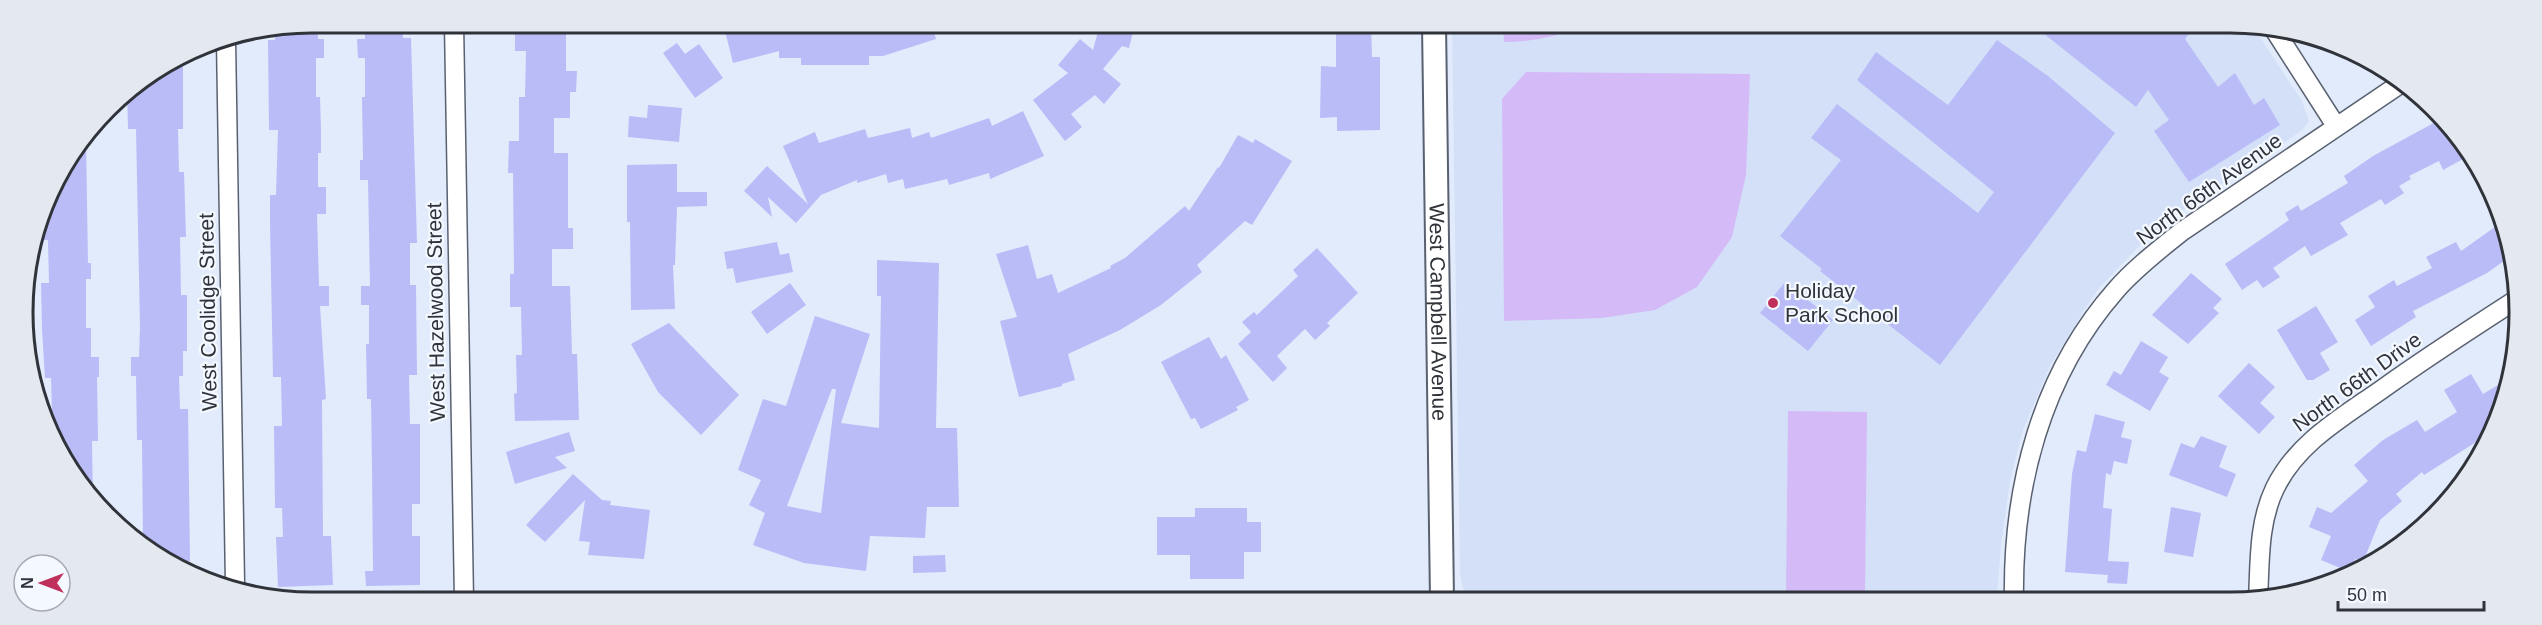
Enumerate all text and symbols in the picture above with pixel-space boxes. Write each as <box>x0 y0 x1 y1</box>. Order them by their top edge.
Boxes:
street label: North 66th Avenue <box>2132 128 2286 249</box>
street label: West Hazelwood Street <box>422 202 449 422</box>
street label: West Campbell Avenue <box>1425 203 1452 421</box>
street label: West Coolidge Street <box>194 213 221 411</box>
place label: Holiday Park School <box>1785 279 1898 326</box>
marker: Holiday Park School <box>1766 296 1780 310</box>
street label: North 66th Drive <box>2288 327 2425 436</box>
north arrow <box>12 553 72 613</box>
scale bar <box>2338 574 2484 612</box>
text: N <box>19 577 36 589</box>
text: 50 m <box>2347 585 2387 605</box>

